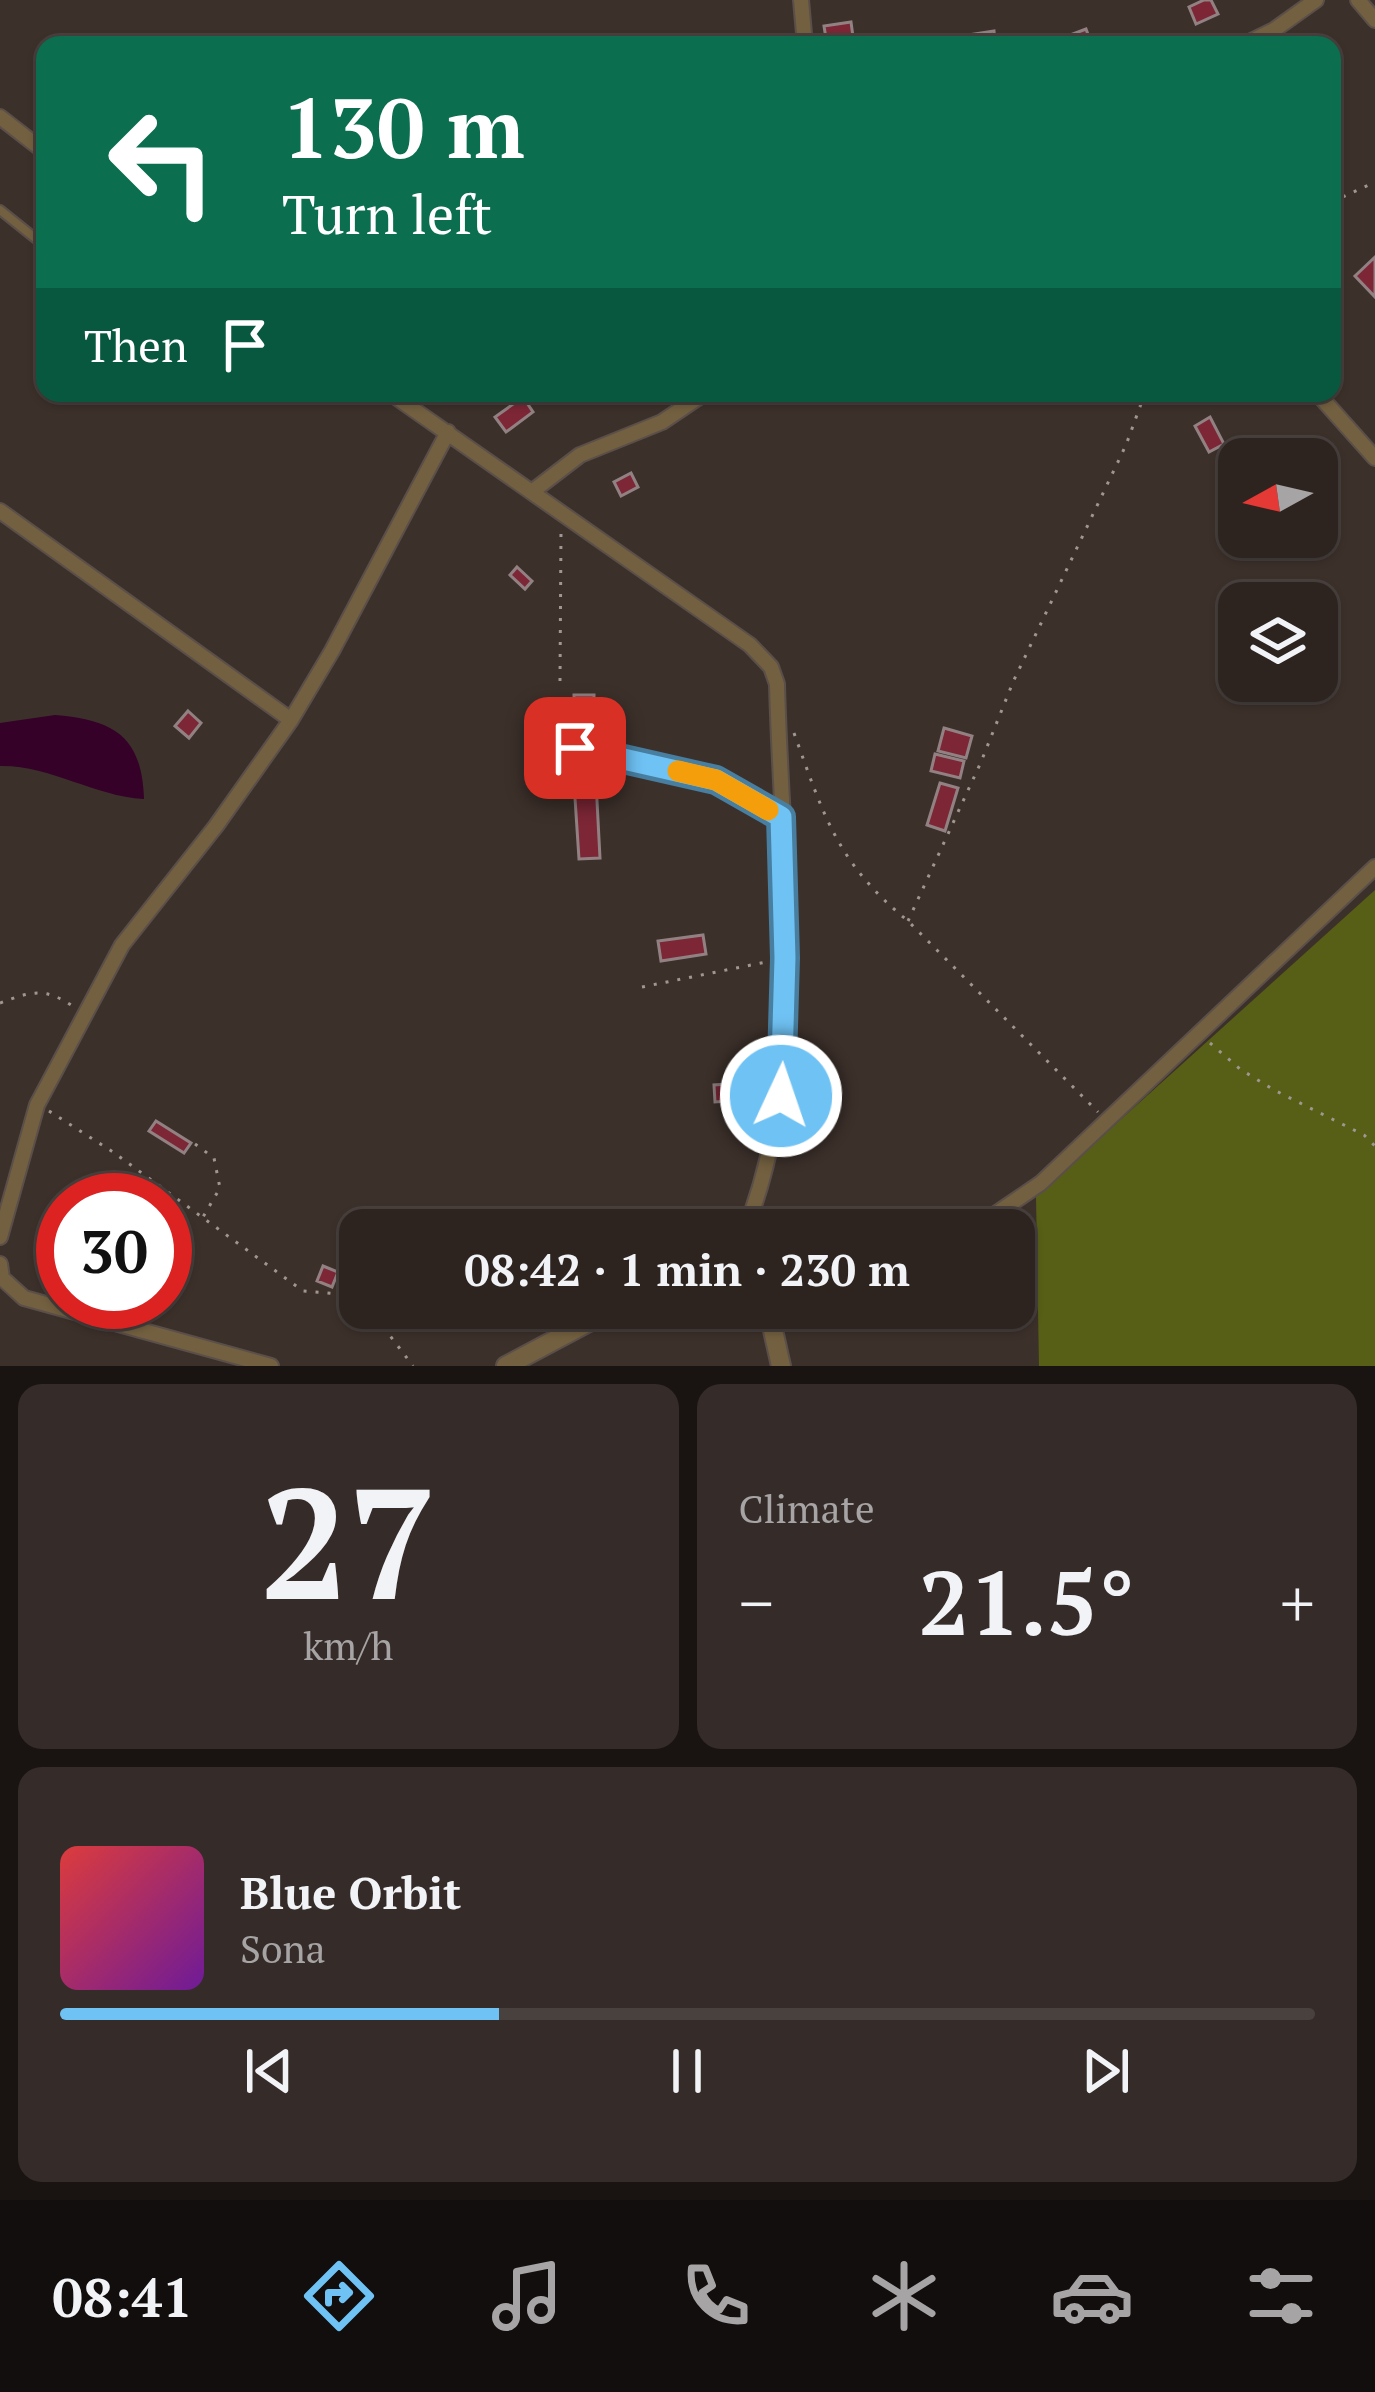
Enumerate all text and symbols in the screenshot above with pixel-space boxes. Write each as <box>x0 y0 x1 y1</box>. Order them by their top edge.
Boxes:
text: 130 m <box>282 71 525 182</box>
icon: left <box>84 84 240 240</box>
text: Turn left <box>282 178 492 249</box>
icon: arrive <box>212 312 278 378</box>
text: Then <box>84 315 188 375</box>
north arrow <box>1218 438 1338 558</box>
map controls <box>1218 438 1338 702</box>
button: layers <box>1218 582 1338 702</box>
pin <box>524 697 626 799</box>
icon: arrive <box>542 715 608 781</box>
position arrow <box>718 1033 844 1159</box>
speed limit sign: 30 <box>36 1173 192 1329</box>
text: 08:42 · 1 min · 230 m <box>464 1239 910 1299</box>
text: 27 <box>260 1437 436 1644</box>
text: Climate <box>739 1482 875 1534</box>
text: 21.5° <box>919 1541 1135 1661</box>
text: − <box>739 1558 774 1646</box>
text: + <box>1280 1558 1315 1646</box>
text: km/h <box>303 1619 393 1671</box>
text: Blue Orbit <box>240 1862 461 1922</box>
text: Sona <box>240 1922 325 1974</box>
icon: previous <box>236 2038 302 2104</box>
icon: pause <box>654 2038 720 2104</box>
icon: next <box>1073 2038 1139 2104</box>
icon: directions <box>297 2254 381 2338</box>
icon: music <box>485 2254 569 2338</box>
icon: phone <box>674 2254 758 2338</box>
icon: climate <box>862 2254 946 2338</box>
icon: car <box>1050 2254 1134 2338</box>
icon: filters <box>1239 2254 1323 2338</box>
text: 08:41 <box>52 2261 193 2332</box>

